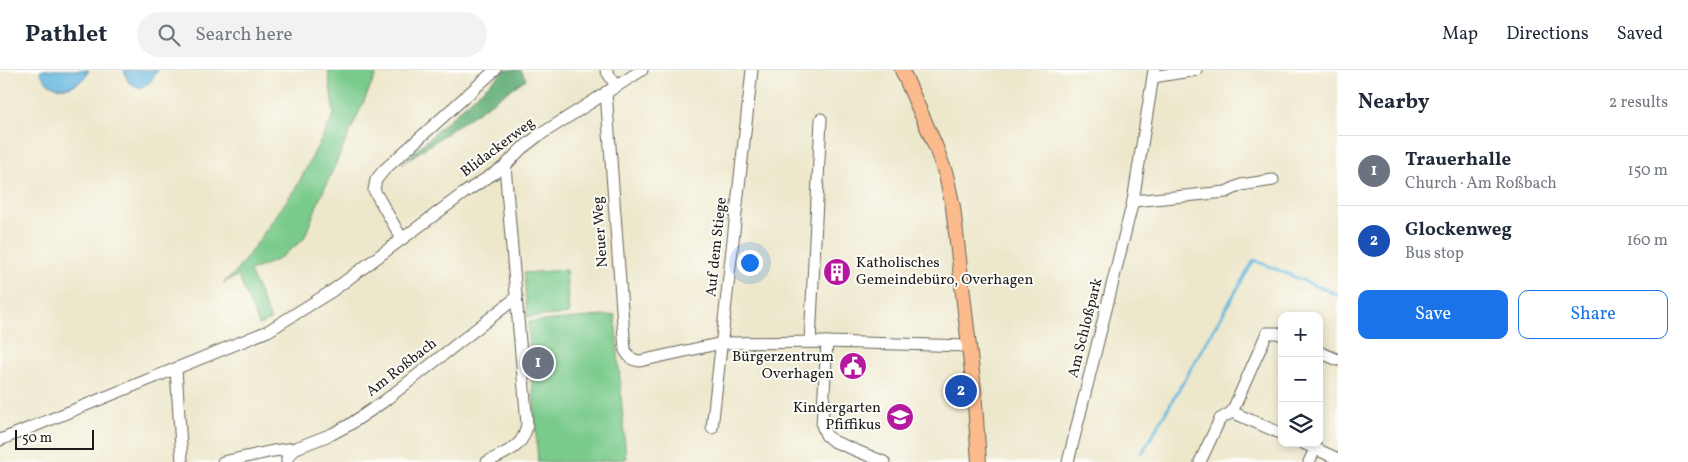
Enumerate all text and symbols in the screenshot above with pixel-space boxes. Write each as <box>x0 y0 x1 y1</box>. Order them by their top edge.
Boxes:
search box <box>137 12 487 57</box>
text: Pathlet <box>25 18 107 52</box>
icon: search <box>155 21 183 49</box>
text: Search here <box>195 22 293 48</box>
text: Map <box>1442 22 1478 47</box>
text: Directions <box>1506 22 1589 47</box>
text: Saved <box>1617 22 1663 47</box>
text: Nearby <box>1358 88 1429 117</box>
text: 2 results <box>1609 92 1668 114</box>
street label: Blidackerweg <box>456 113 540 183</box>
text: Trauerhalle <box>1405 147 1511 173</box>
text: 1 <box>1371 160 1377 182</box>
text: 150 m <box>1627 160 1668 182</box>
text: Church · Am Roßbach <box>1405 173 1557 195</box>
street label: Neuer Weg <box>588 195 614 268</box>
street label: Auf dem Stiege <box>701 196 733 298</box>
text: Glockenweg <box>1405 217 1512 243</box>
text: 2 <box>1370 230 1378 252</box>
text: 160 m <box>1627 230 1668 252</box>
text: Bus stop <box>1405 243 1464 265</box>
your location <box>737 250 763 276</box>
place label: Katholisches Gemeindebüro, Overhagen <box>856 253 1033 291</box>
building icon: Katholisches Gemeindebüro, Overhagen <box>822 257 852 287</box>
street label: Am Schloßpark <box>1063 276 1109 380</box>
button: Save <box>1358 290 1508 339</box>
button: Share <box>1518 290 1668 339</box>
map controls <box>1278 312 1323 447</box>
button: + <box>1278 312 1323 357</box>
street label: Am Roßbach <box>362 334 442 402</box>
pin: 1 <box>522 344 554 382</box>
place label: Bürgerzentrum Overhagen <box>732 347 834 385</box>
public building icon: Bürgerzentrum Overhagen <box>838 351 868 381</box>
button: − <box>1278 357 1323 402</box>
pin: 2 <box>945 372 977 410</box>
place label: Kindergarten Pfiffikus <box>793 398 881 436</box>
school or university icon: Kindergarten Pfiffikus <box>885 402 915 432</box>
button: layers <box>1278 402 1323 447</box>
scale bar <box>15 427 94 450</box>
text: 50 m <box>22 429 52 448</box>

